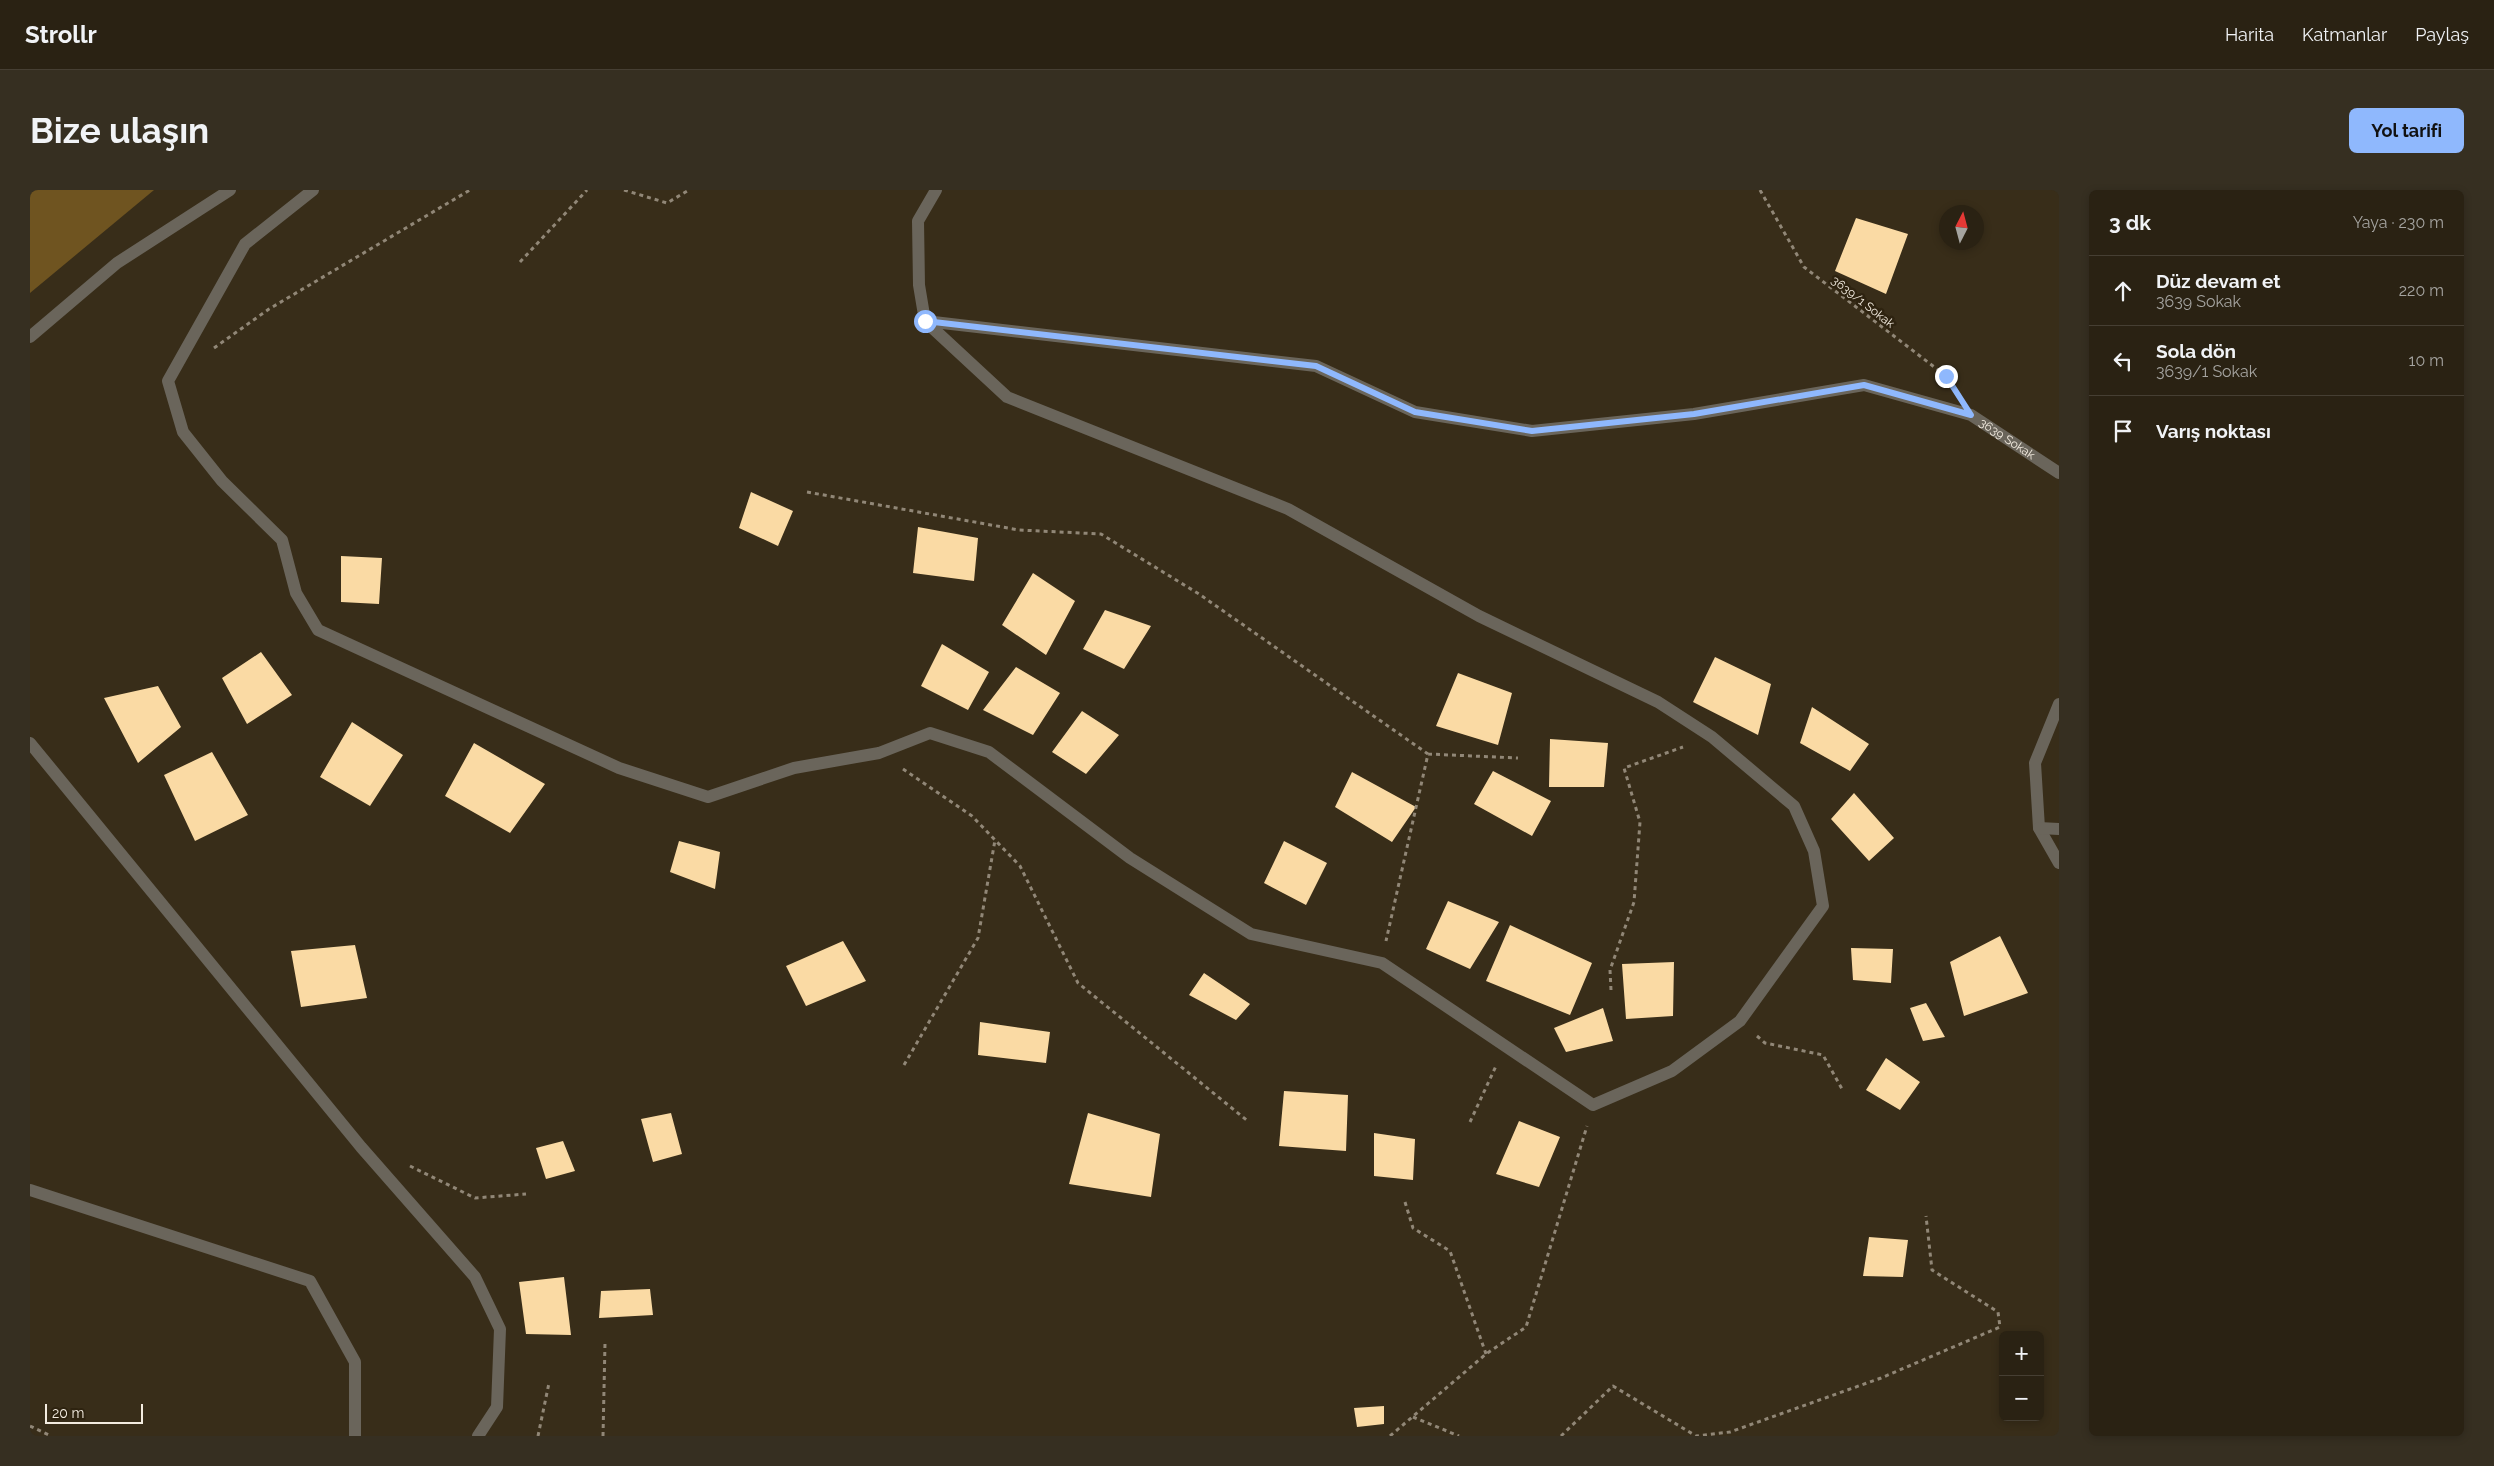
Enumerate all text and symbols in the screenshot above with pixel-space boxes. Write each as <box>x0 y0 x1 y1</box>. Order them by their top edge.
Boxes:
text: Strollr <box>25 20 97 49</box>
text: Harita <box>2225 24 2274 45</box>
text: Katmanlar <box>2302 24 2387 45</box>
text: Paylaş <box>2415 24 2469 45</box>
button: Yol tarifi <box>2349 108 2464 153</box>
text: Bize ulaşın <box>30 110 209 151</box>
north arrow <box>1939 205 1984 250</box>
text: 3 dk <box>2109 210 2151 235</box>
text: Yaya · 230 m <box>2353 213 2444 232</box>
text: Düz devam et <box>2156 270 2281 292</box>
street label: 3639/1 Sokak <box>1829 273 1898 331</box>
icon: ahead <box>2109 277 2137 305</box>
text: 220 m <box>2399 281 2444 300</box>
text: 3639 Sokak <box>2156 292 2241 311</box>
route start <box>914 310 937 333</box>
text: Sola dön <box>2156 340 2236 362</box>
icon: left <box>2109 347 2137 375</box>
text: 10 m <box>2409 351 2444 370</box>
text: 3639/1 Sokak <box>2156 362 2257 381</box>
route end <box>1935 365 1958 388</box>
street label: 3639 Sokak <box>1977 415 2038 463</box>
icon: arrive <box>2109 417 2137 445</box>
text: Varış noktası <box>2156 420 2271 442</box>
map controls <box>1999 1331 2044 1421</box>
button: + <box>1999 1331 2044 1376</box>
button: − <box>1999 1376 2044 1421</box>
scale bar <box>45 1401 142 1424</box>
text: 20 m <box>52 1405 84 1421</box>

